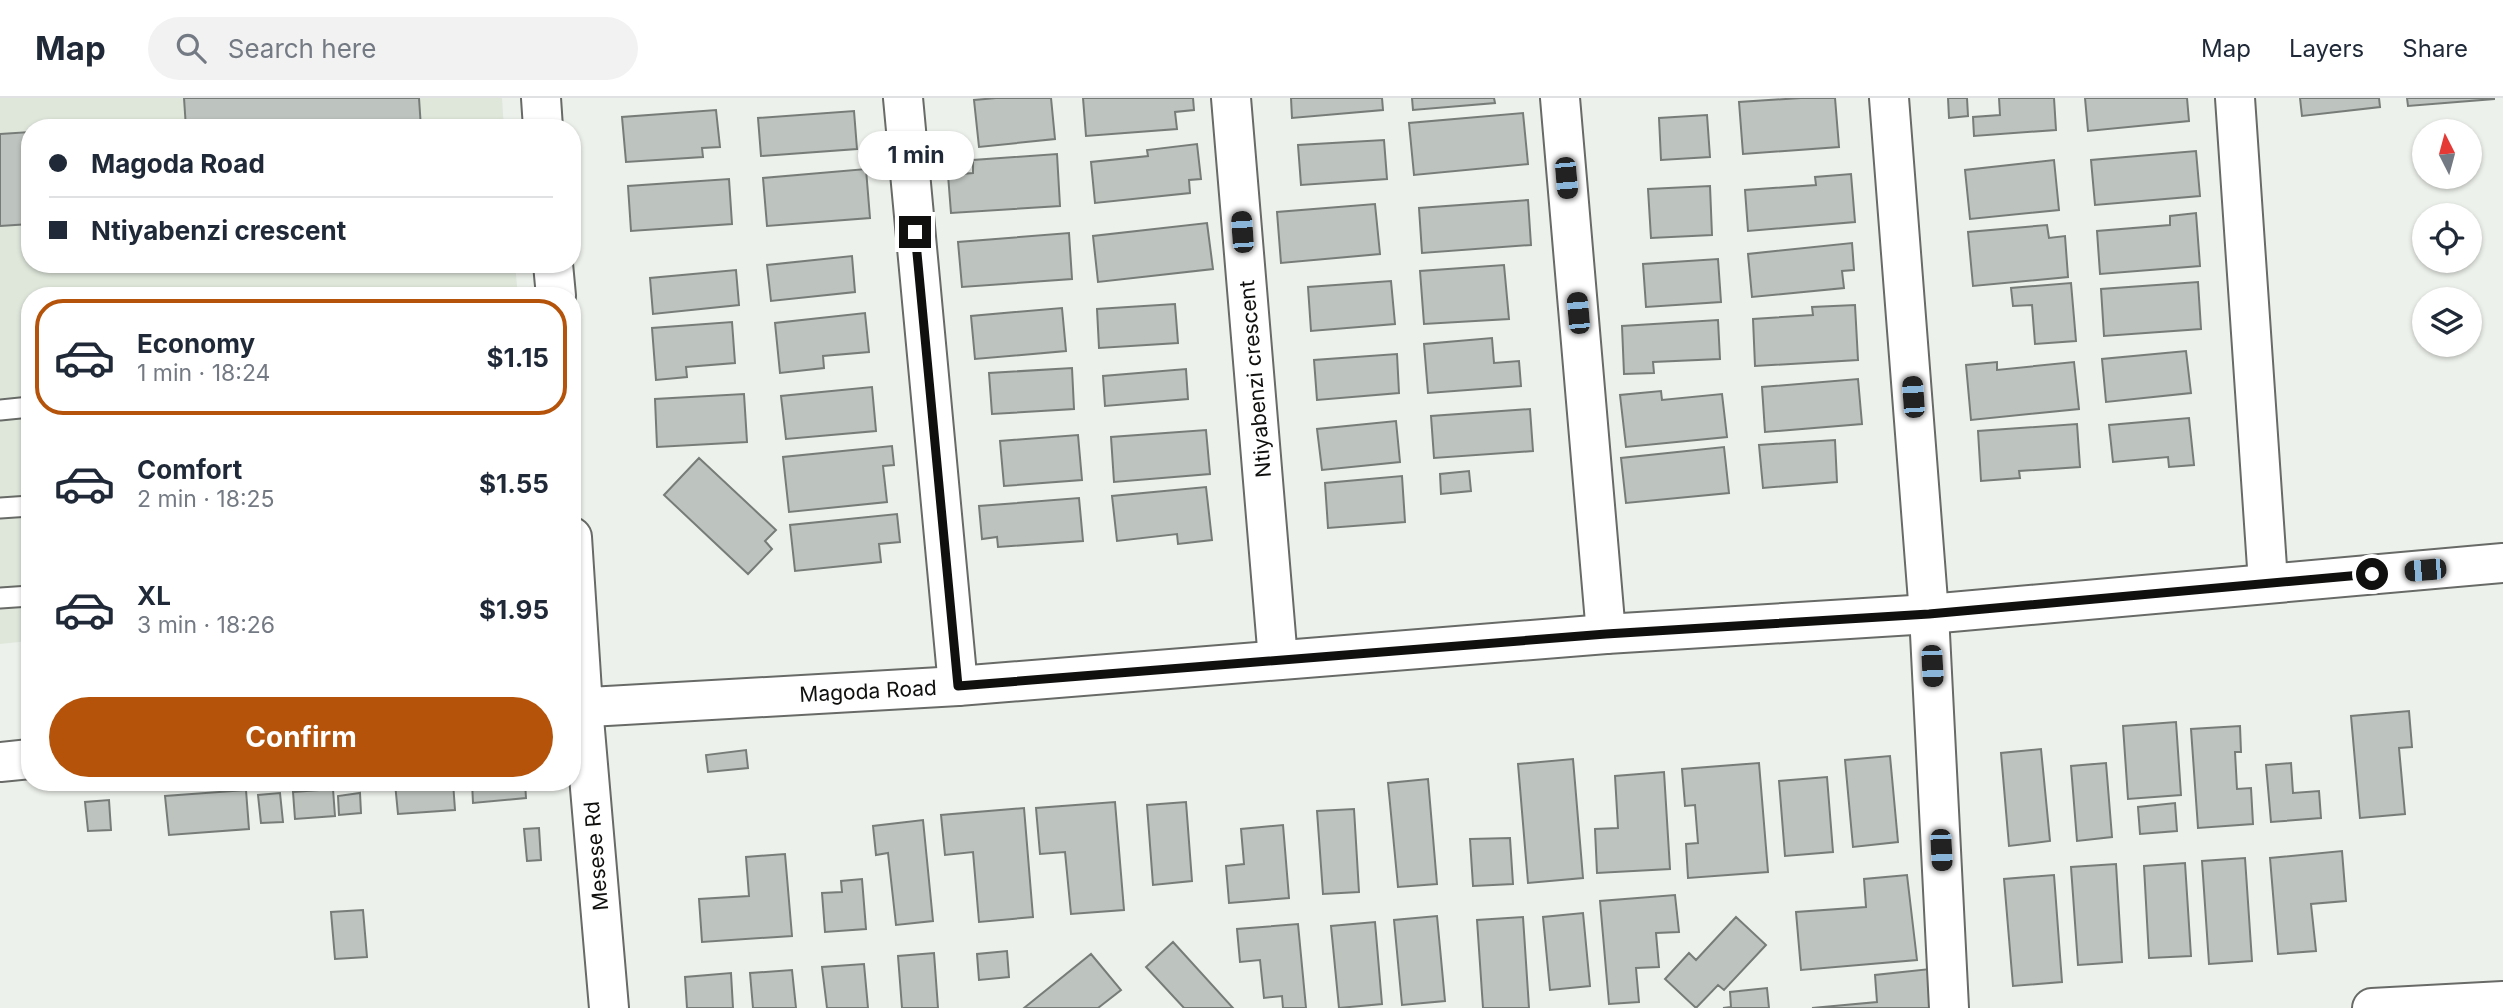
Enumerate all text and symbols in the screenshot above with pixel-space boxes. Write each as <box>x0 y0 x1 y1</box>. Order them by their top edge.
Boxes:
search box <box>148 17 638 80</box>
text: Map <box>35 28 106 68</box>
icon: search <box>172 29 210 67</box>
text: Search here <box>228 33 376 64</box>
text: Map <box>2201 34 2251 63</box>
text: Layers <box>2289 34 2364 63</box>
text: Share <box>2402 34 2468 63</box>
north arrow <box>2412 119 2482 189</box>
map controls <box>2412 119 2482 357</box>
callout: 1 min <box>857 130 973 180</box>
text: 1 min <box>888 141 944 169</box>
text: Magoda Road <box>91 148 265 179</box>
car <box>1554 156 1579 200</box>
button: locate <box>2412 203 2482 273</box>
car <box>1231 210 1254 254</box>
text: Ntiyabenzi crescent <box>91 215 346 246</box>
route end <box>899 216 931 248</box>
street label: Ntiyabenzi crescent <box>1234 279 1276 479</box>
button: layers <box>2412 287 2482 357</box>
car <box>1566 291 1591 335</box>
icon: car <box>53 326 116 389</box>
text: Economy <box>137 328 255 359</box>
text: $1.15 <box>487 342 549 373</box>
text: 1 min · 18:24 <box>137 359 270 387</box>
car <box>1902 375 1925 419</box>
icon: car <box>53 452 116 515</box>
text: Comfort <box>137 454 242 485</box>
text: $1.55 <box>479 468 549 499</box>
text: 2 min · 18:25 <box>137 485 275 513</box>
route start <box>2356 558 2388 590</box>
car <box>2404 558 2447 582</box>
icon: car <box>53 578 116 641</box>
text: XL <box>137 580 171 611</box>
text: $1.95 <box>479 594 549 625</box>
text: 3 min · 18:26 <box>137 611 275 639</box>
car <box>1921 644 1944 688</box>
street label: Magoda Road <box>799 675 937 707</box>
button: Confirm <box>49 697 553 777</box>
street label: Mesese Rd <box>579 800 613 912</box>
car <box>1930 828 1953 872</box>

